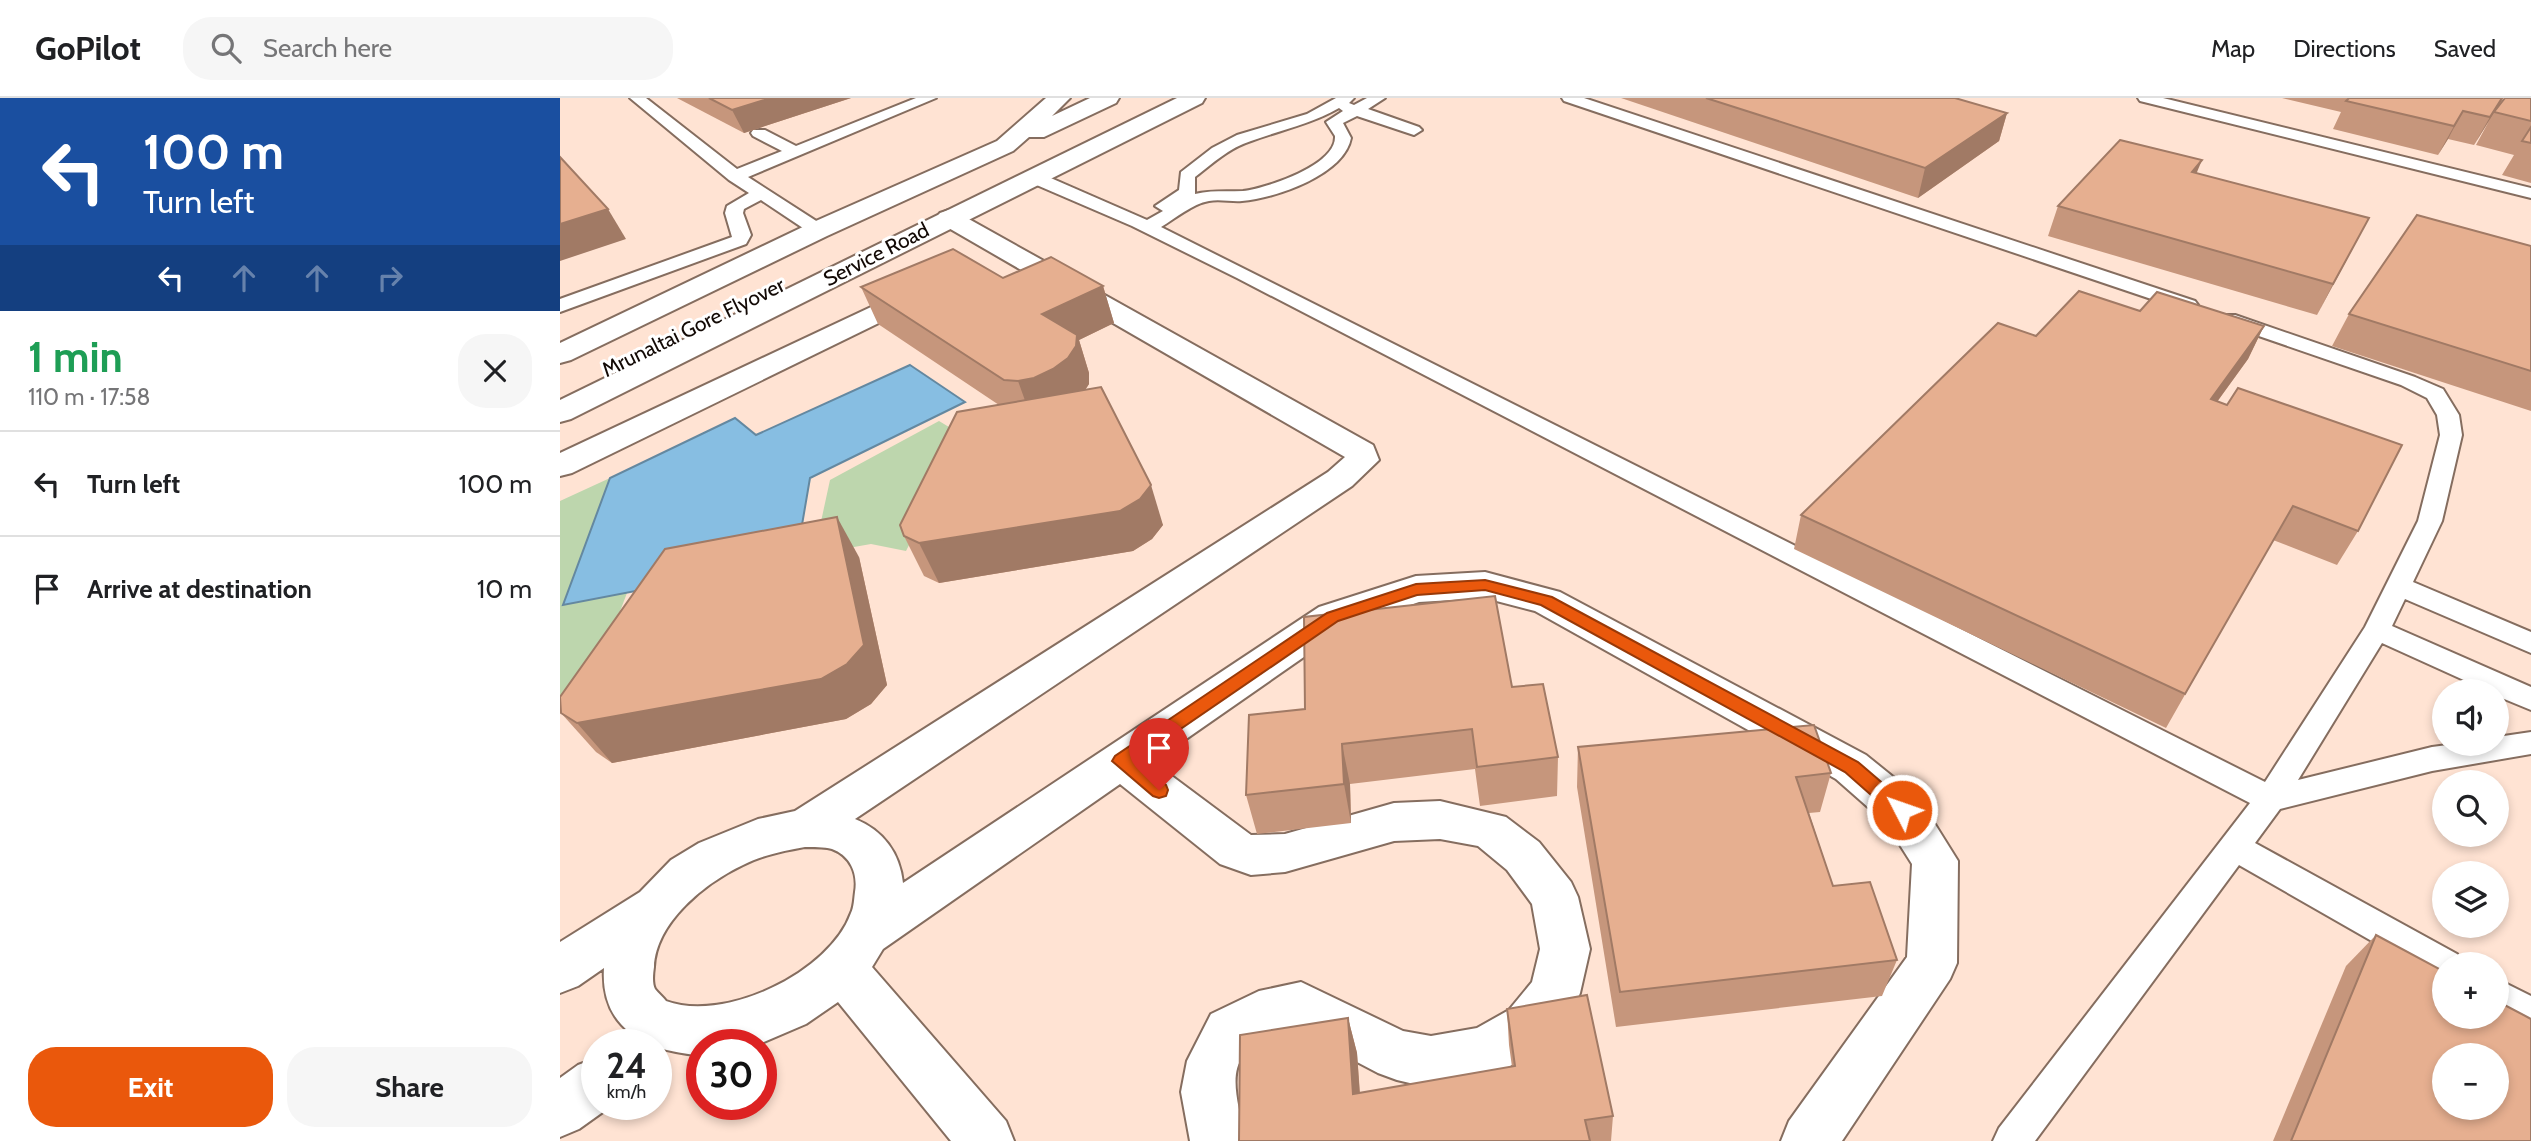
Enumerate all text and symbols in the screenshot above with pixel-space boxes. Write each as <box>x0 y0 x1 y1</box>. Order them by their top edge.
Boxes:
search box <box>183 17 673 80</box>
text: GoPilot <box>35 28 141 68</box>
icon: search <box>207 29 245 67</box>
text: Search here <box>263 32 392 64</box>
text: Map <box>2211 34 2255 63</box>
text: Directions <box>2293 34 2396 63</box>
text: Saved <box>2434 34 2496 63</box>
text: 100 m <box>143 122 284 181</box>
icon: left <box>28 126 119 217</box>
text: Turn left <box>143 182 254 221</box>
street label: Service Road <box>819 217 933 291</box>
icon: left <box>152 259 190 297</box>
icon: ahead <box>225 259 263 297</box>
icon: ahead <box>298 259 336 297</box>
icon: right <box>371 259 409 297</box>
street label: Mrunaltai Gore Flyover <box>598 272 789 382</box>
text: 1 min <box>28 331 123 383</box>
button: close <box>458 334 532 408</box>
text: 110 m · 17:58 <box>28 383 150 411</box>
icon: left <box>28 465 66 503</box>
text: Turn left <box>87 468 180 500</box>
text: 100 m <box>459 468 532 500</box>
icon: arrive <box>28 570 66 608</box>
text: Arrive at destination <box>87 573 312 605</box>
text: 10 m <box>477 573 532 605</box>
map controls <box>2432 679 2509 1120</box>
button: sound <box>2432 679 2509 756</box>
pin <box>1129 718 1189 790</box>
icon: arrive <box>1140 729 1178 767</box>
button: search <box>2432 770 2509 847</box>
position arrow <box>1865 773 1939 847</box>
button: layers <box>2432 861 2509 938</box>
button: + <box>2432 952 2509 1029</box>
speed limit sign: 30 <box>686 1029 777 1120</box>
button: − <box>2432 1043 2509 1120</box>
text: 24 <box>606 1044 647 1087</box>
button: Exit <box>28 1047 273 1127</box>
button: Share <box>287 1047 532 1127</box>
text: km/h <box>607 1081 646 1103</box>

